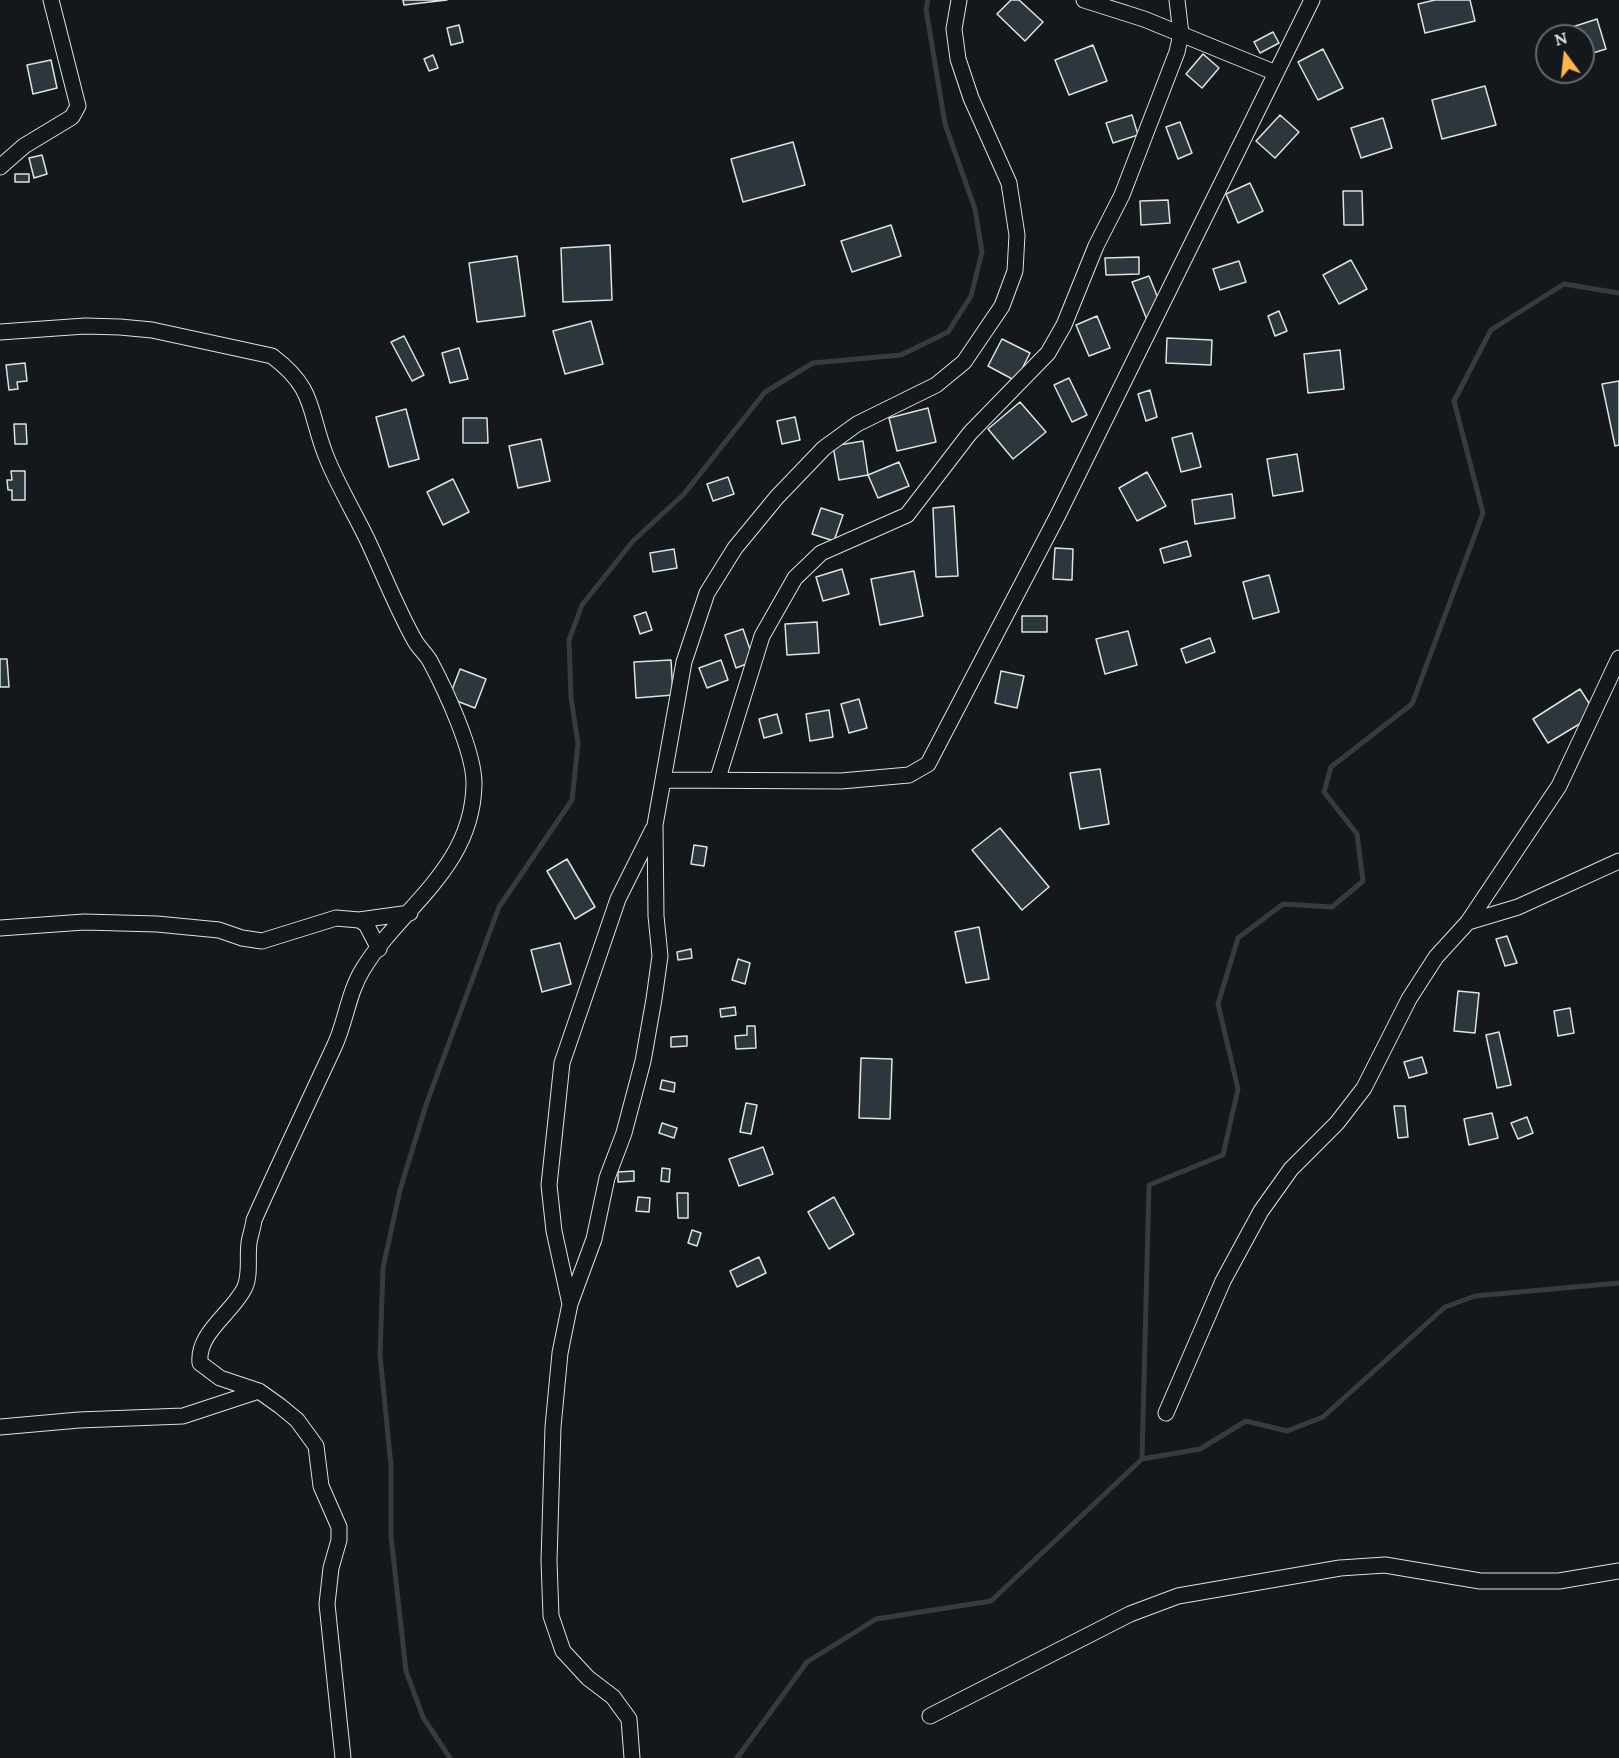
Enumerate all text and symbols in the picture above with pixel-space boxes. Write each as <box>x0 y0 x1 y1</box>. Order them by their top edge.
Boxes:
north arrow <box>1535 24 1595 84</box>
text: N <box>1552 27 1569 50</box>

